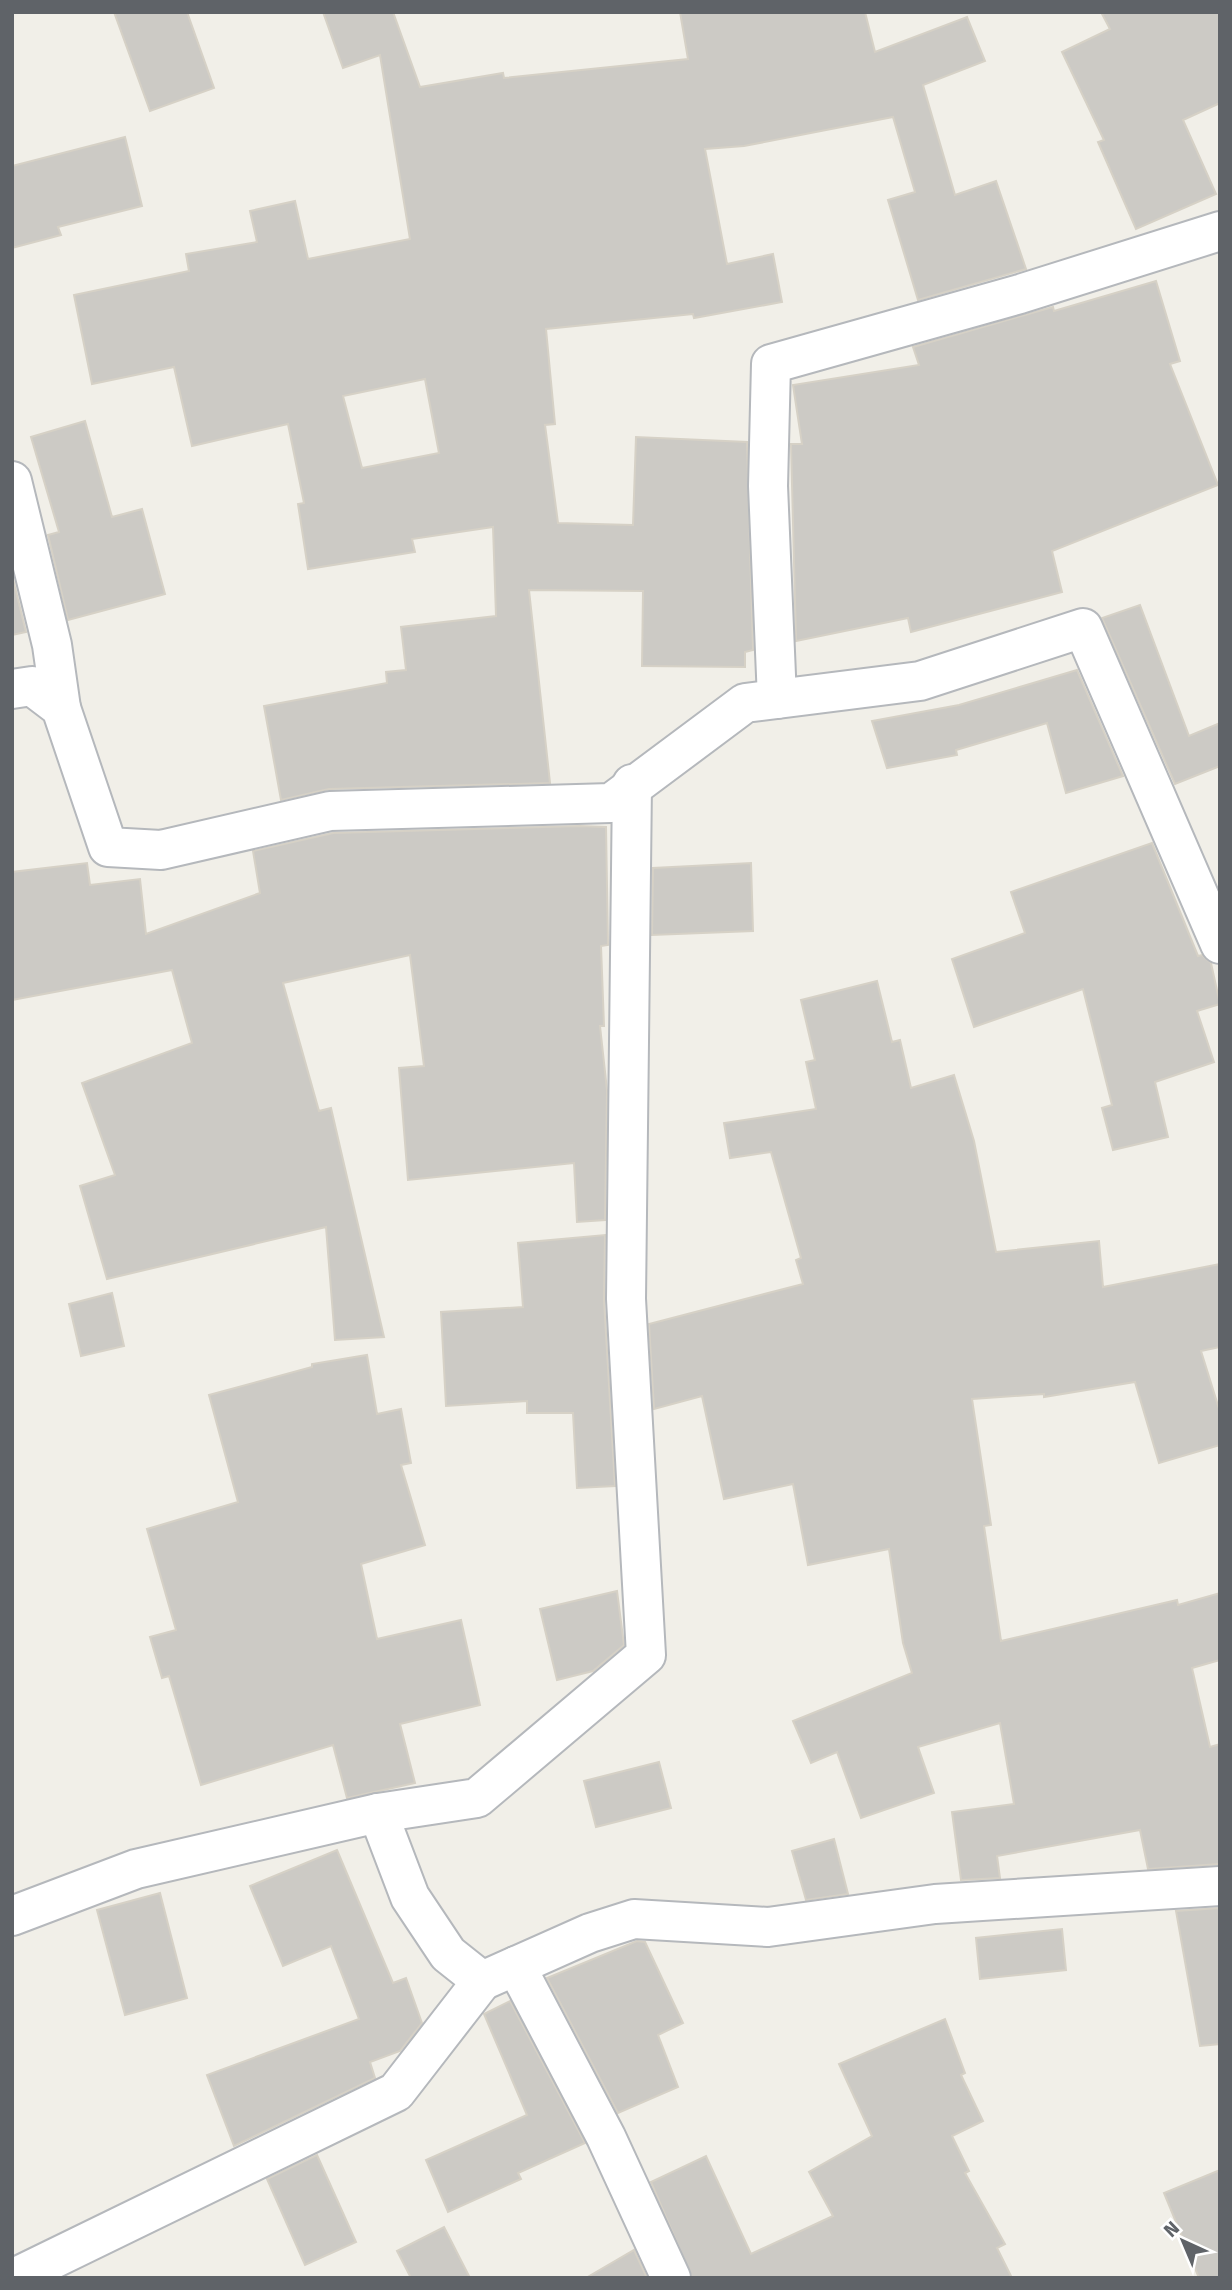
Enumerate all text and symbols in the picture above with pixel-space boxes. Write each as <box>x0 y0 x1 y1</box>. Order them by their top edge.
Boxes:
north arrow <box>1148 2206 1218 2276</box>
text: N <box>1159 2216 1184 2242</box>

